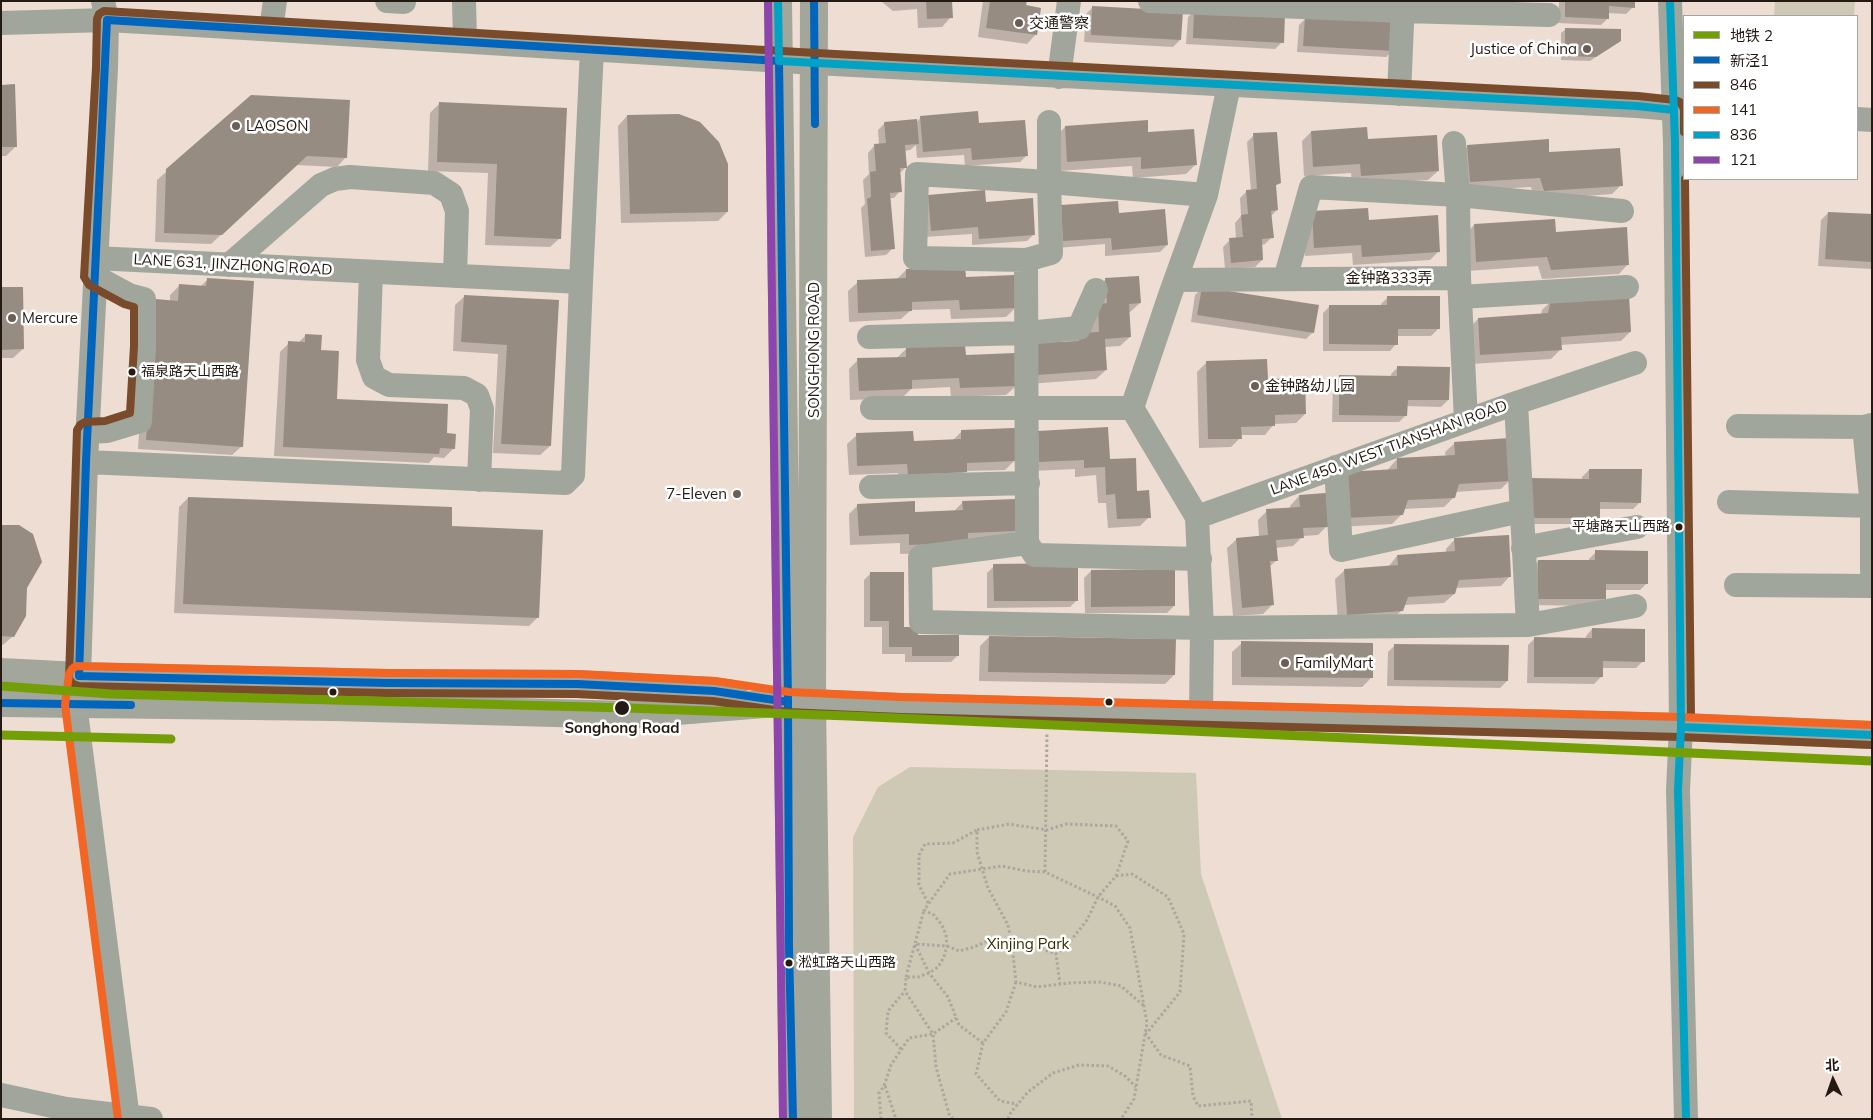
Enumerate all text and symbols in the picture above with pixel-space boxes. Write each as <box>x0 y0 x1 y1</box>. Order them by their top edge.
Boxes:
place label: 交通警察 <box>1029 14 1089 32</box>
legend <box>1683 15 1858 180</box>
marker: 交通警察 <box>1013 17 1025 29</box>
text: 地铁 2 <box>1730 26 1773 45</box>
place label: Justice of China <box>1470 40 1577 58</box>
marker: Justice of China <box>1581 43 1593 55</box>
text: 新泾1 <box>1730 51 1769 70</box>
text: 846 <box>1730 75 1757 94</box>
text: 141 <box>1730 100 1757 119</box>
place label: LAOSON <box>246 117 308 135</box>
marker: LAOSON <box>230 120 242 132</box>
text: 836 <box>1730 125 1757 144</box>
text: 121 <box>1730 150 1757 169</box>
street label: LANE 631, JINZHONG ROAD <box>133 251 333 279</box>
street label: 金钟路333弄 <box>1346 269 1432 287</box>
street label: SONGHONG ROAD <box>805 282 823 418</box>
place label: Mercure <box>22 309 78 327</box>
marker: Mercure <box>6 312 18 324</box>
place label: 福泉路天山西路 <box>141 364 239 380</box>
marker: 福泉路天山西路 <box>127 367 137 377</box>
place label: 金钟路幼儿园 <box>1265 377 1355 395</box>
marker: 金钟路幼儿园 <box>1249 380 1261 392</box>
street label: LANE 450, WEST TIANSHAN ROAD <box>1268 397 1510 499</box>
place label: 7-Eleven <box>666 485 727 503</box>
marker: 7-Eleven <box>731 488 743 500</box>
place label: 平塘路天山西路 <box>1572 519 1670 535</box>
marker: 平塘路天山西路 <box>1674 522 1684 532</box>
place label: FamilyMart <box>1295 654 1373 672</box>
marker: FamilyMart <box>1279 657 1291 669</box>
unlabelled marker <box>328 687 338 697</box>
unlabelled marker <box>1104 697 1114 707</box>
marker: Songhong Road <box>613 699 631 717</box>
place label: Songhong Road <box>564 719 680 737</box>
park label: Xinjing Park <box>987 935 1069 953</box>
place label: 淞虹路天山西路 <box>798 955 896 971</box>
marker: 淞虹路天山西路 <box>784 958 794 968</box>
north arrow <box>1808 1055 1858 1105</box>
text: 北 <box>1825 1056 1840 1074</box>

